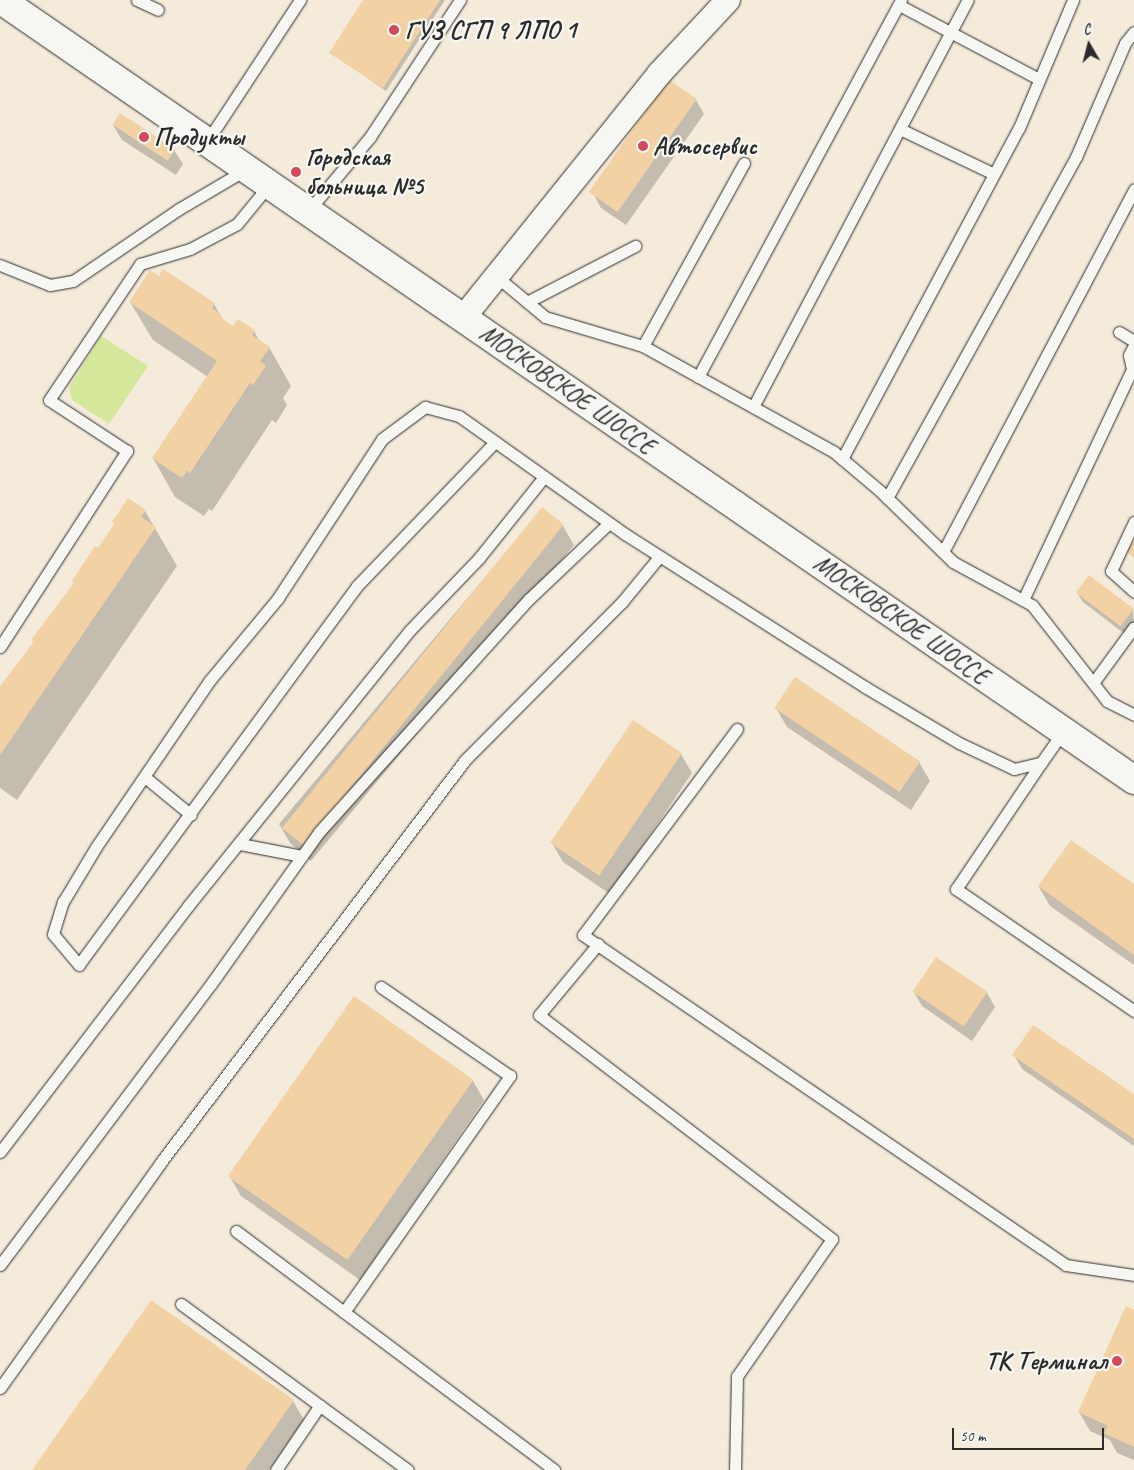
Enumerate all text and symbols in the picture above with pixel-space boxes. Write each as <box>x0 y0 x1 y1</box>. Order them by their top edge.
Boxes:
place label: ГУЗ СГП 9 ЛПО 1 <box>405 15 578 45</box>
north arrow <box>1064 20 1114 70</box>
text: С <box>1082 21 1091 39</box>
marker: ГУЗ СГП 9 ЛПО 1 <box>387 23 401 37</box>
place label: Продукты <box>154 122 244 152</box>
marker: Продукты <box>138 131 150 143</box>
place label: Автосервис <box>653 131 757 161</box>
marker: Автосервис <box>637 140 649 152</box>
place label: Городская больница №5 <box>306 143 423 202</box>
marker: Городская больница №5 <box>290 166 302 178</box>
street label: МОСКОВСКОЕ ШОССЕ <box>474 318 660 462</box>
street label: МОСКОВСКОЕ ШОССЕ <box>808 548 994 692</box>
place label: ТК Терминал <box>989 1346 1107 1376</box>
marker: ТК Терминал <box>1111 1355 1123 1367</box>
scale bar <box>954 1418 1106 1450</box>
text: 50 m <box>960 1427 986 1446</box>

